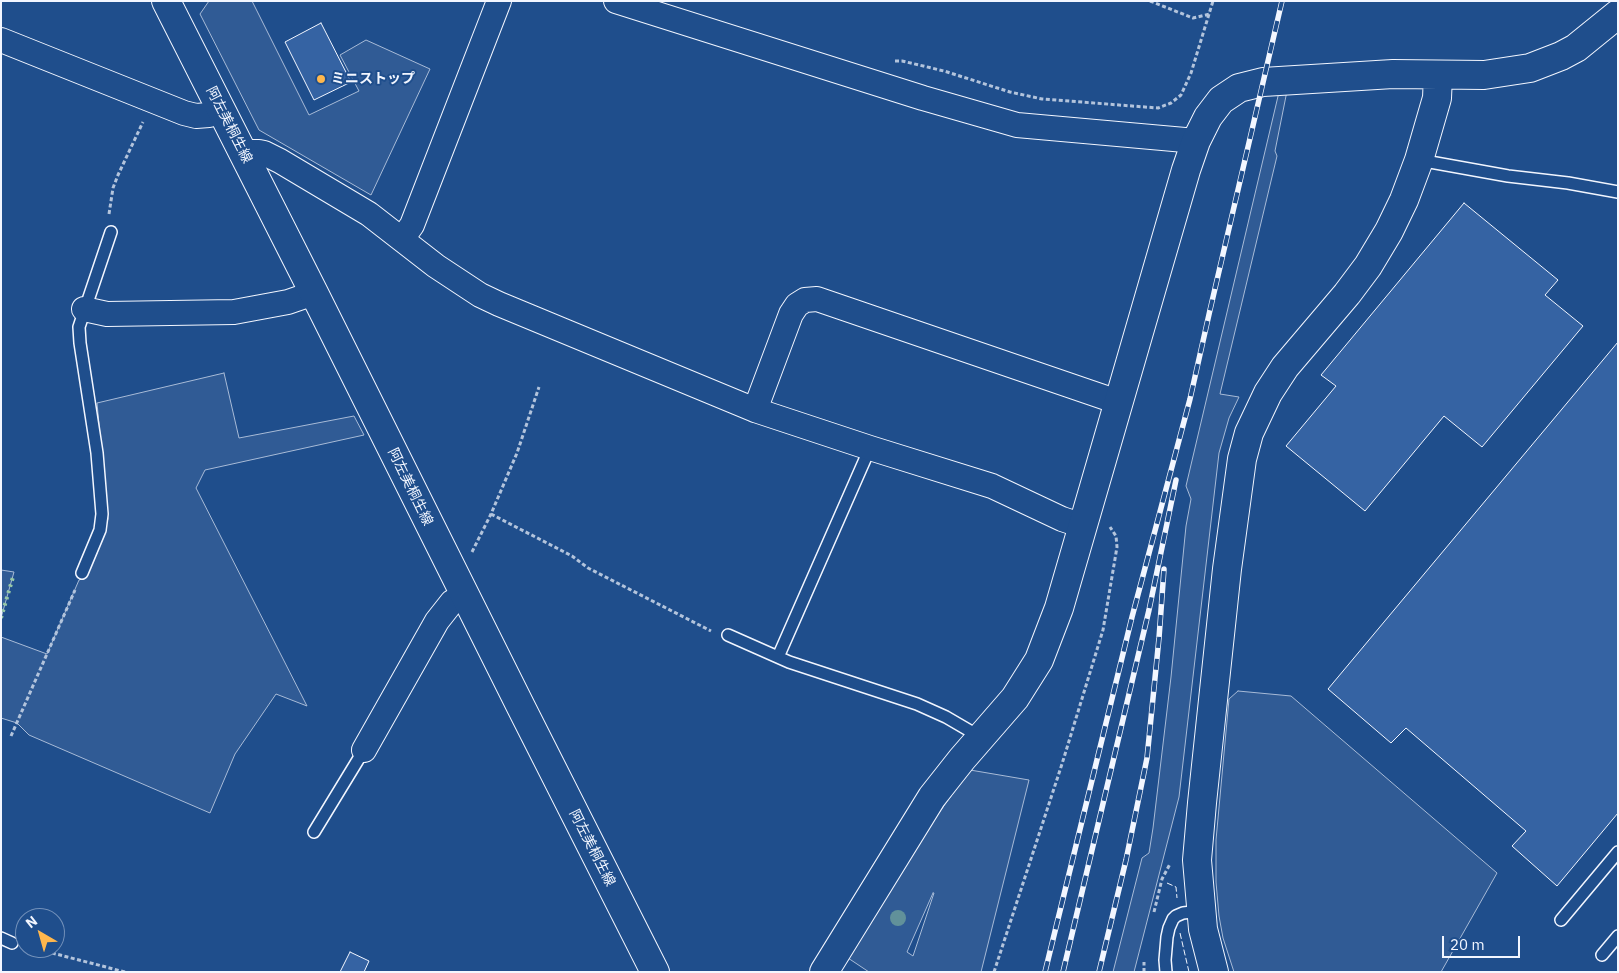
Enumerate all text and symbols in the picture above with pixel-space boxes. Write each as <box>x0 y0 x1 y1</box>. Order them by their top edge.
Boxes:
place label: ミニストップ <box>331 71 415 87</box>
marker: ミニストップ <box>315 73 327 85</box>
street label: 阿左美桐生線 <box>202 84 256 166</box>
street label: 阿左美桐生線 <box>384 446 436 528</box>
street label: 阿左美桐生線 <box>565 807 619 889</box>
north arrow <box>15 908 65 958</box>
text: N <box>22 912 41 932</box>
scale bar <box>1444 926 1522 958</box>
text: 20 m <box>1450 935 1485 954</box>

